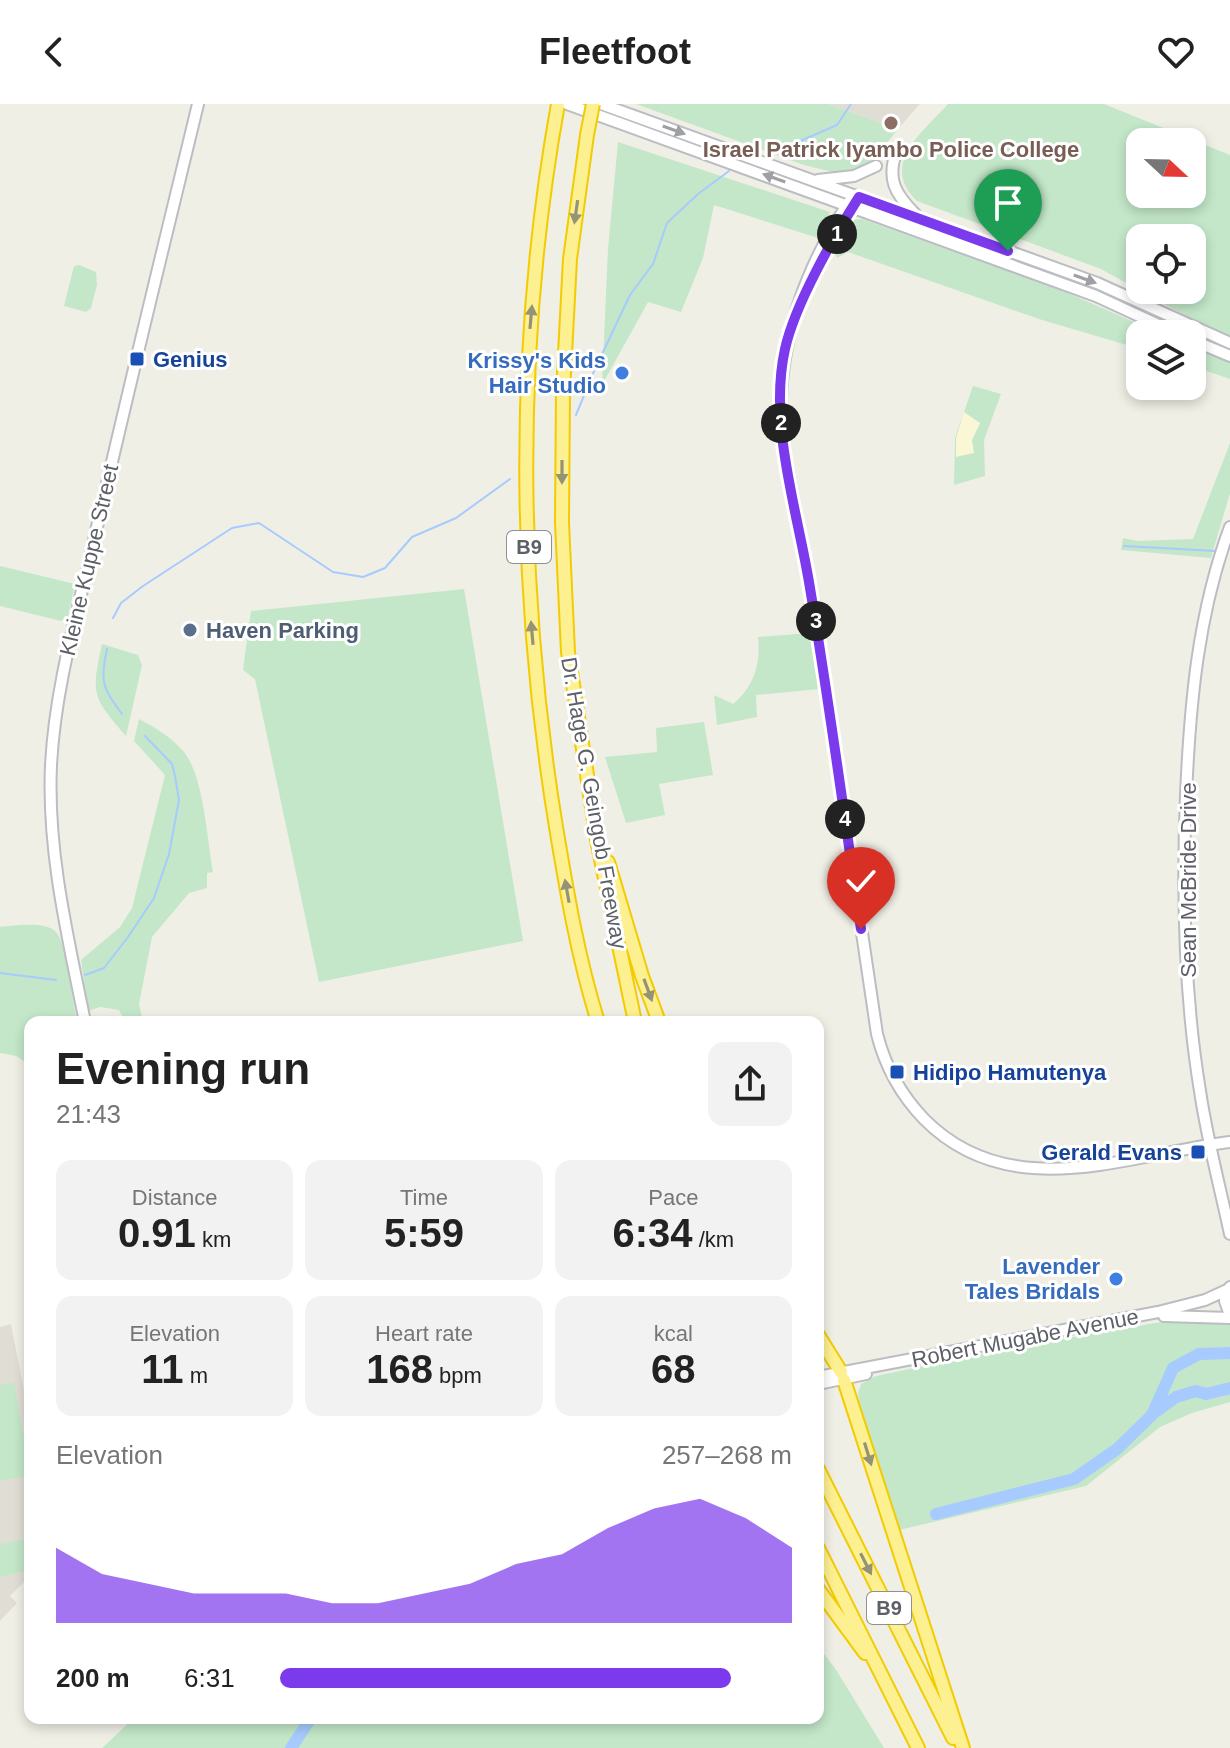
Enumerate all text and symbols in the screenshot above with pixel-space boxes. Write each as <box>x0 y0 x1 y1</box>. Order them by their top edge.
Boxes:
icon: back <box>32 30 76 74</box>
icon: heart <box>1154 30 1198 74</box>
text: Fleetfoot <box>539 31 691 72</box>
marker: Israel Patrick Iyambo Police College <box>882 114 900 132</box>
one-way arrow <box>663 125 687 137</box>
north arrow <box>1126 128 1206 208</box>
map controls <box>1126 128 1206 400</box>
place label: Israel Patrick Iyambo Police College <box>703 137 1079 162</box>
pin <box>974 169 1042 251</box>
one-way arrow <box>762 171 786 184</box>
icon: arrive <box>986 181 1030 225</box>
one-way arrow <box>569 200 582 225</box>
pin: 1 <box>817 214 857 254</box>
text: 1 <box>831 221 843 246</box>
button: locate <box>1126 224 1206 304</box>
one-way arrow <box>1073 273 1097 286</box>
one-way arrow <box>525 304 538 329</box>
button: layers <box>1126 320 1206 400</box>
place label: Genius <box>153 347 228 372</box>
place label: Krissy's Kids Hair Studio <box>467 348 606 398</box>
marker: Genius <box>128 350 146 368</box>
marker: Krissy's Kids Hair Studio <box>613 364 631 382</box>
pin: 2 <box>761 403 801 443</box>
text: 2 <box>775 410 787 435</box>
one-way arrow <box>556 460 568 485</box>
street label: Kleine Kuppe Street <box>55 462 123 658</box>
road number: B9 <box>507 531 551 563</box>
pin: 3 <box>796 601 836 641</box>
text: 3 <box>810 608 822 633</box>
place label: Haven Parking <box>206 618 359 643</box>
one-way arrow <box>526 620 539 645</box>
marker: Haven Parking <box>181 621 199 639</box>
street label: Dr. Hage G. Geingob Freeway <box>556 655 632 951</box>
street label: Sean McBride Drive <box>1176 782 1201 978</box>
pin: 4 <box>825 799 865 839</box>
text: 4 <box>839 806 851 831</box>
pin <box>827 847 895 929</box>
icon: check <box>839 859 883 903</box>
one-way arrow <box>561 878 573 903</box>
one-way arrow <box>642 979 655 1003</box>
button: share <box>708 1042 792 1126</box>
text: Evening run <box>56 1044 310 1093</box>
place label: Hidipo Hamutenya <box>913 1060 1107 1085</box>
marker: Hidipo Hamutenya <box>888 1063 906 1081</box>
text: 21:43 <box>56 1099 121 1129</box>
place label: Gerald Evans <box>1041 1140 1182 1165</box>
marker: Gerald Evans <box>1189 1143 1207 1161</box>
text: Distance <box>132 1185 217 1210</box>
text: Time <box>400 1185 448 1210</box>
text: Pace <box>648 1185 698 1210</box>
text: 0.91 <box>118 1211 196 1255</box>
text: 5:59 <box>384 1211 464 1255</box>
text: 6:34 <box>613 1211 693 1255</box>
text: km <box>196 1227 231 1252</box>
text: /km <box>693 1227 734 1252</box>
place label: Lavender Tales Bridals <box>965 1254 1100 1304</box>
marker: Lavender Tales Bridals <box>1107 1270 1125 1288</box>
street label: Robert Mugabe Avenue <box>909 1304 1141 1372</box>
text: Elevation <box>129 1321 220 1346</box>
text: Heart rate <box>375 1321 473 1346</box>
text: kcal <box>654 1321 693 1346</box>
text: 11 <box>141 1347 184 1391</box>
text: 168 <box>366 1347 433 1391</box>
text: 68 <box>651 1347 696 1391</box>
text: m <box>184 1363 208 1388</box>
text: bpm <box>433 1363 482 1388</box>
text: Elevation <box>56 1440 163 1470</box>
text: 257–268 m <box>662 1440 792 1470</box>
one-way arrow <box>862 1442 875 1466</box>
one-way arrow <box>860 1552 873 1575</box>
road number: B9 <box>867 1592 911 1624</box>
text: 200 m <box>56 1663 130 1693</box>
text: 6:31 <box>184 1663 235 1693</box>

